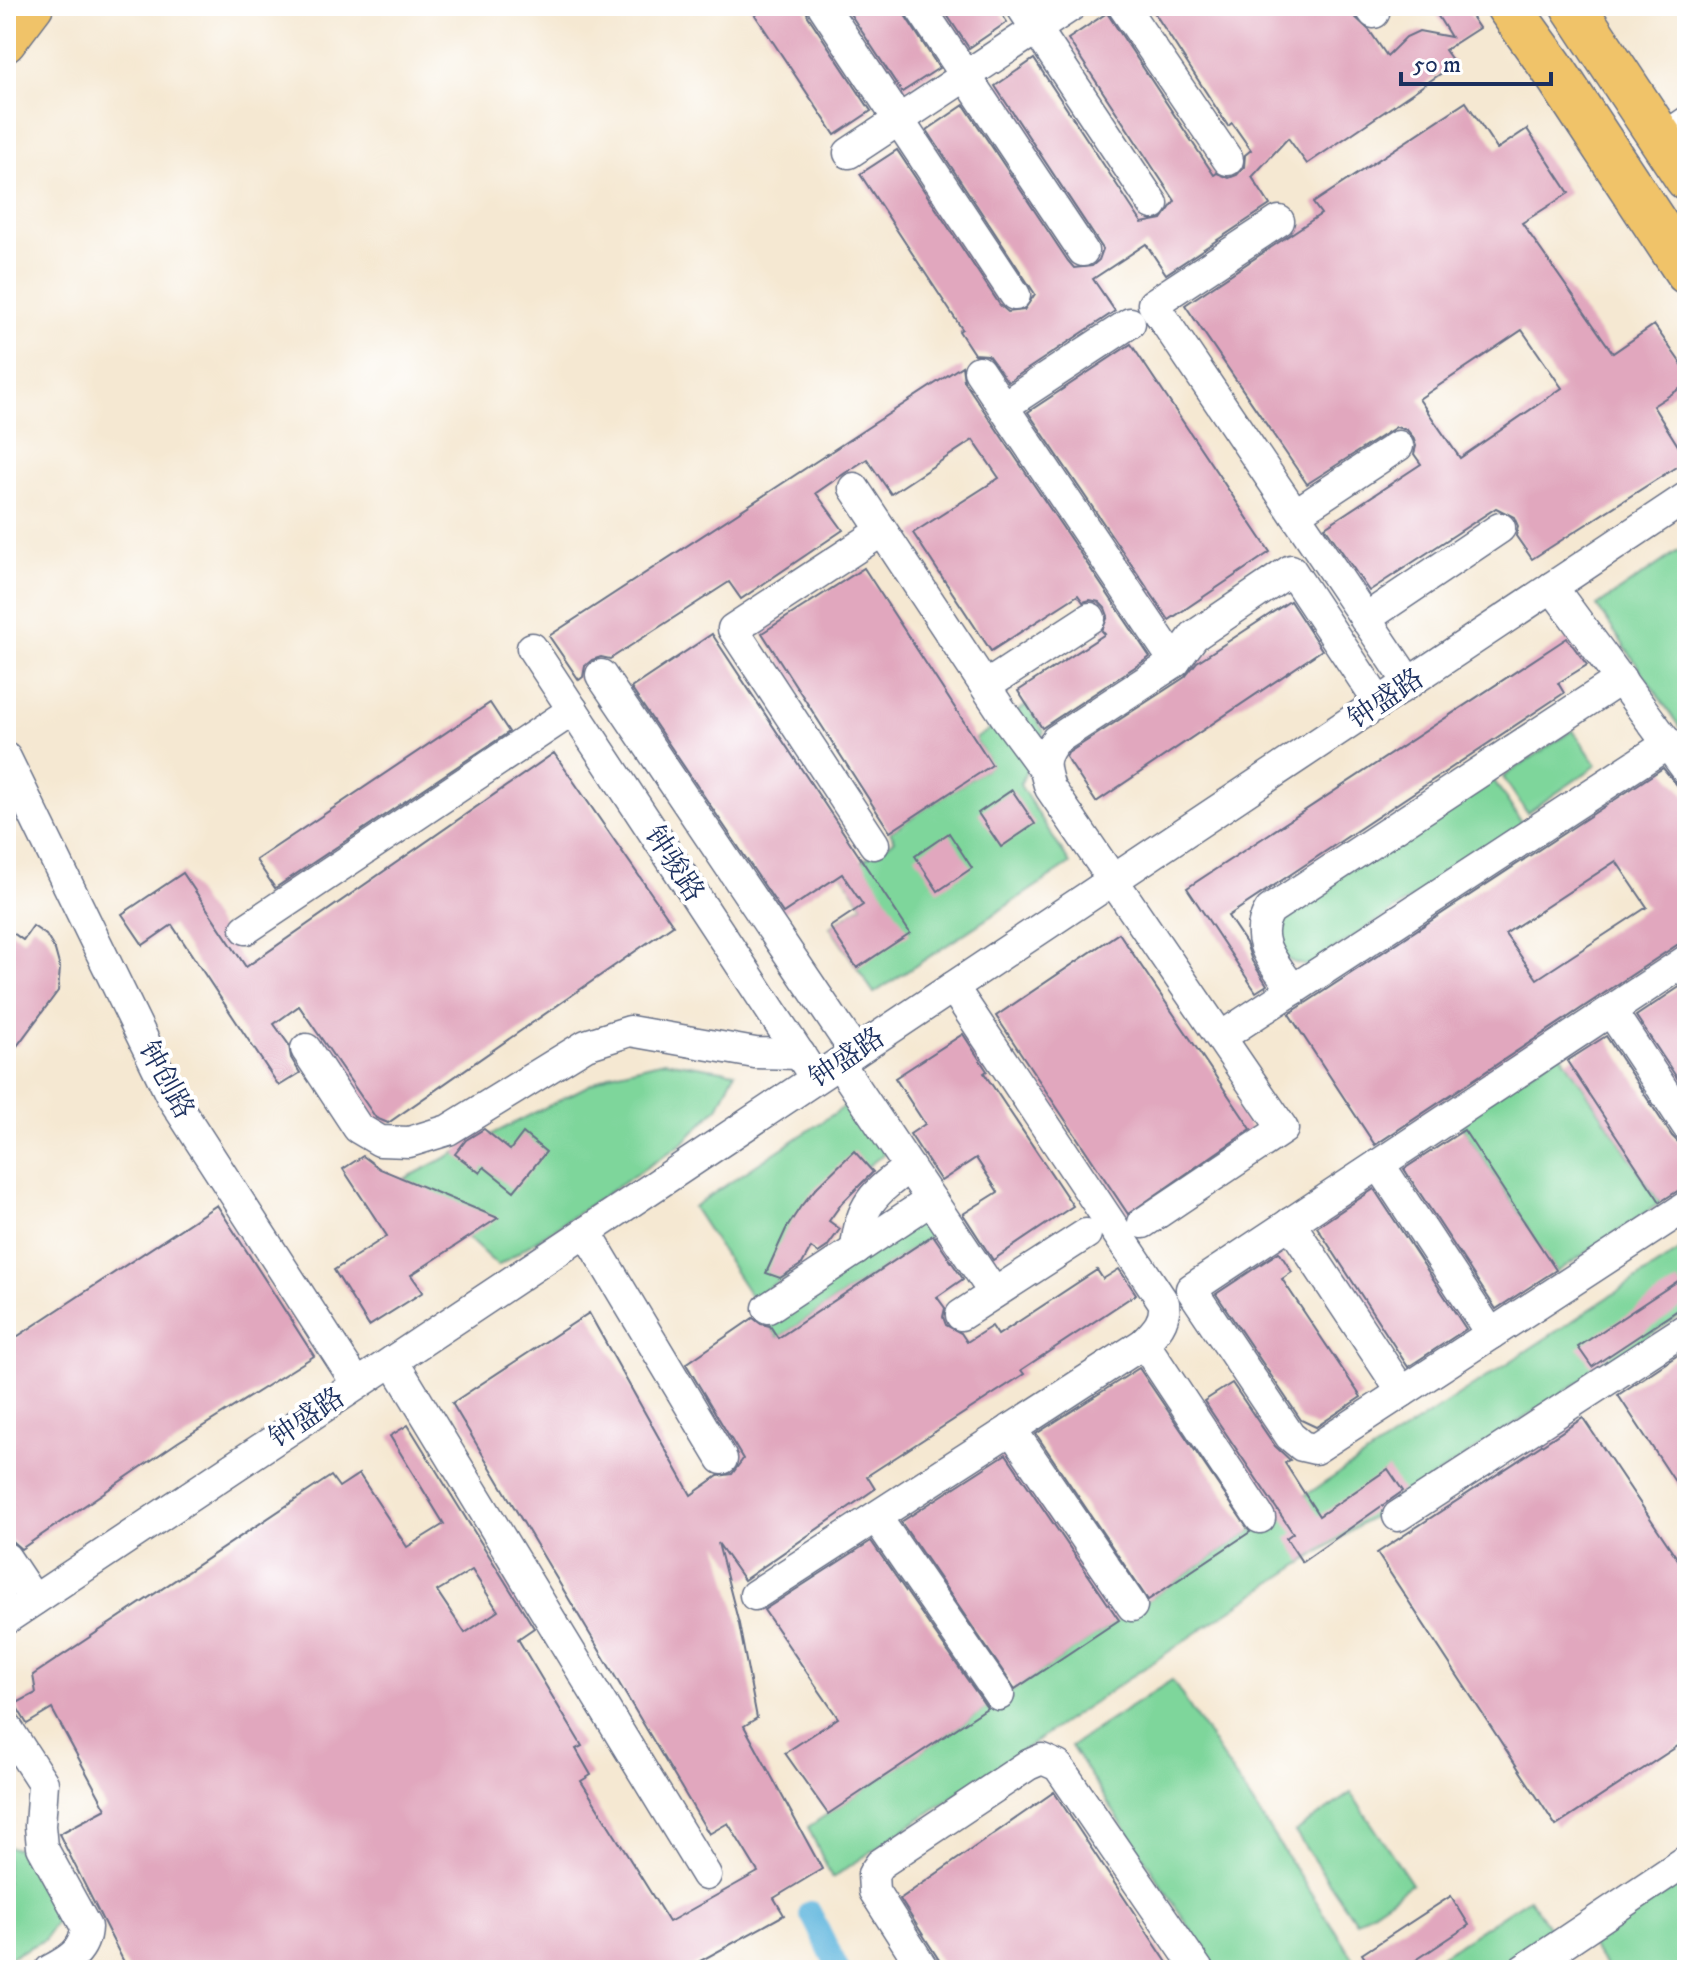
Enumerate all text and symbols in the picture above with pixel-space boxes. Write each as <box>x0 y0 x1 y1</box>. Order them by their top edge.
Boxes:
scale bar <box>1401 36 1551 86</box>
text: 50 m <box>1413 50 1461 80</box>
street label: 钟盛路 <box>1341 661 1431 737</box>
street label: 钟骏路 <box>636 819 712 909</box>
street label: 钟盛路 <box>802 1020 892 1096</box>
street label: 钟创路 <box>130 1035 202 1125</box>
street label: 钟盛路 <box>262 1380 352 1456</box>

